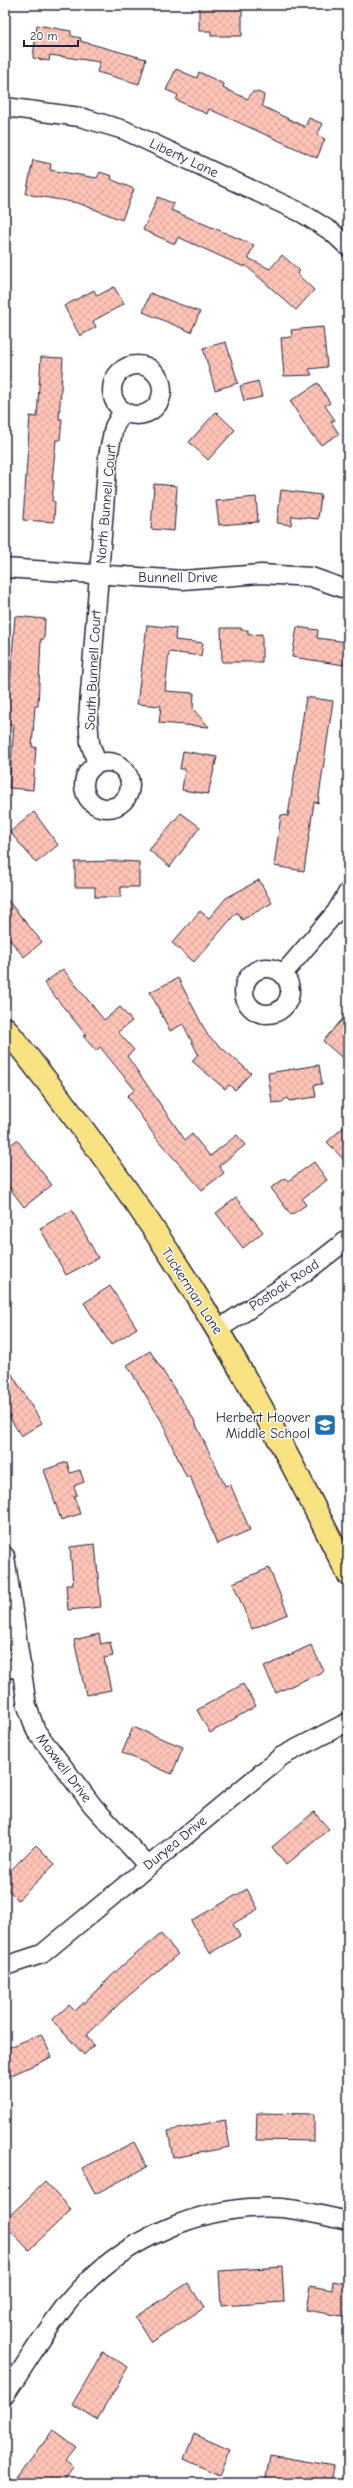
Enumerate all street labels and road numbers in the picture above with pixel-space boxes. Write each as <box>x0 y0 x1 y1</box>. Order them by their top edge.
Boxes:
street label: Liberty Lane <box>147 135 221 181</box>
street label: North Bunnell Court <box>92 442 120 565</box>
street label: Bunnell Drive <box>138 569 218 586</box>
street label: South Bunnell Court <box>81 608 105 731</box>
street label: Tuckerman Lane <box>158 1244 226 1338</box>
street label: Postoak Road <box>246 1256 322 1314</box>
street label: Maxwell Drive <box>33 1730 95 1806</box>
street label: Duryea Drive <box>140 1812 210 1874</box>

